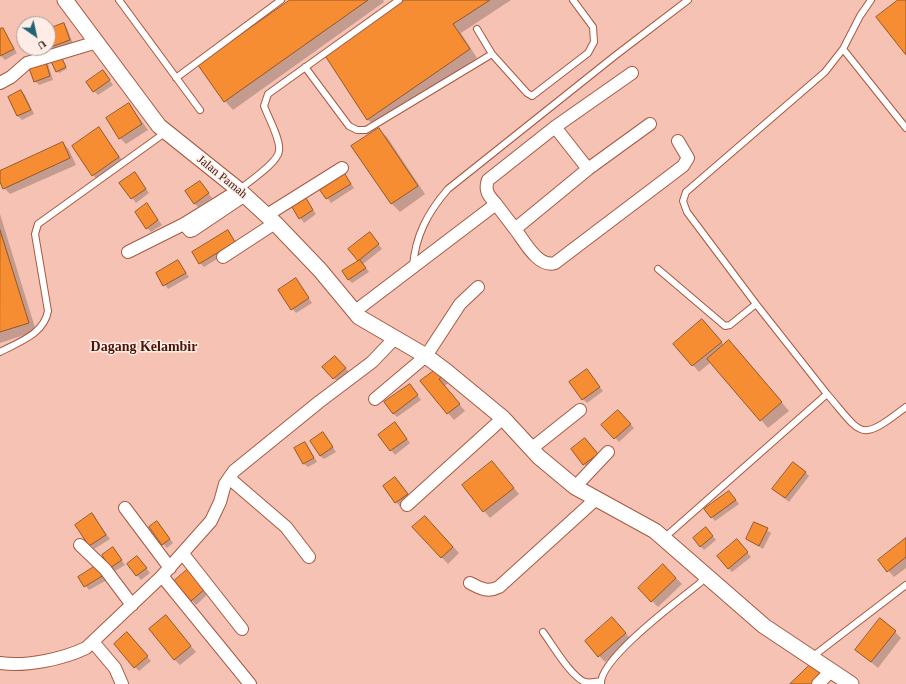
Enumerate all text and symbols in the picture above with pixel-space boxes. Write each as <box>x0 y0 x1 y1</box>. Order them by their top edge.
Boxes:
north arrow <box>16 16 56 56</box>
text: U <box>36 38 49 52</box>
street label: Jalan Pamah <box>194 152 250 202</box>
district label: Dagang Kelambir <box>91 339 197 355</box>

